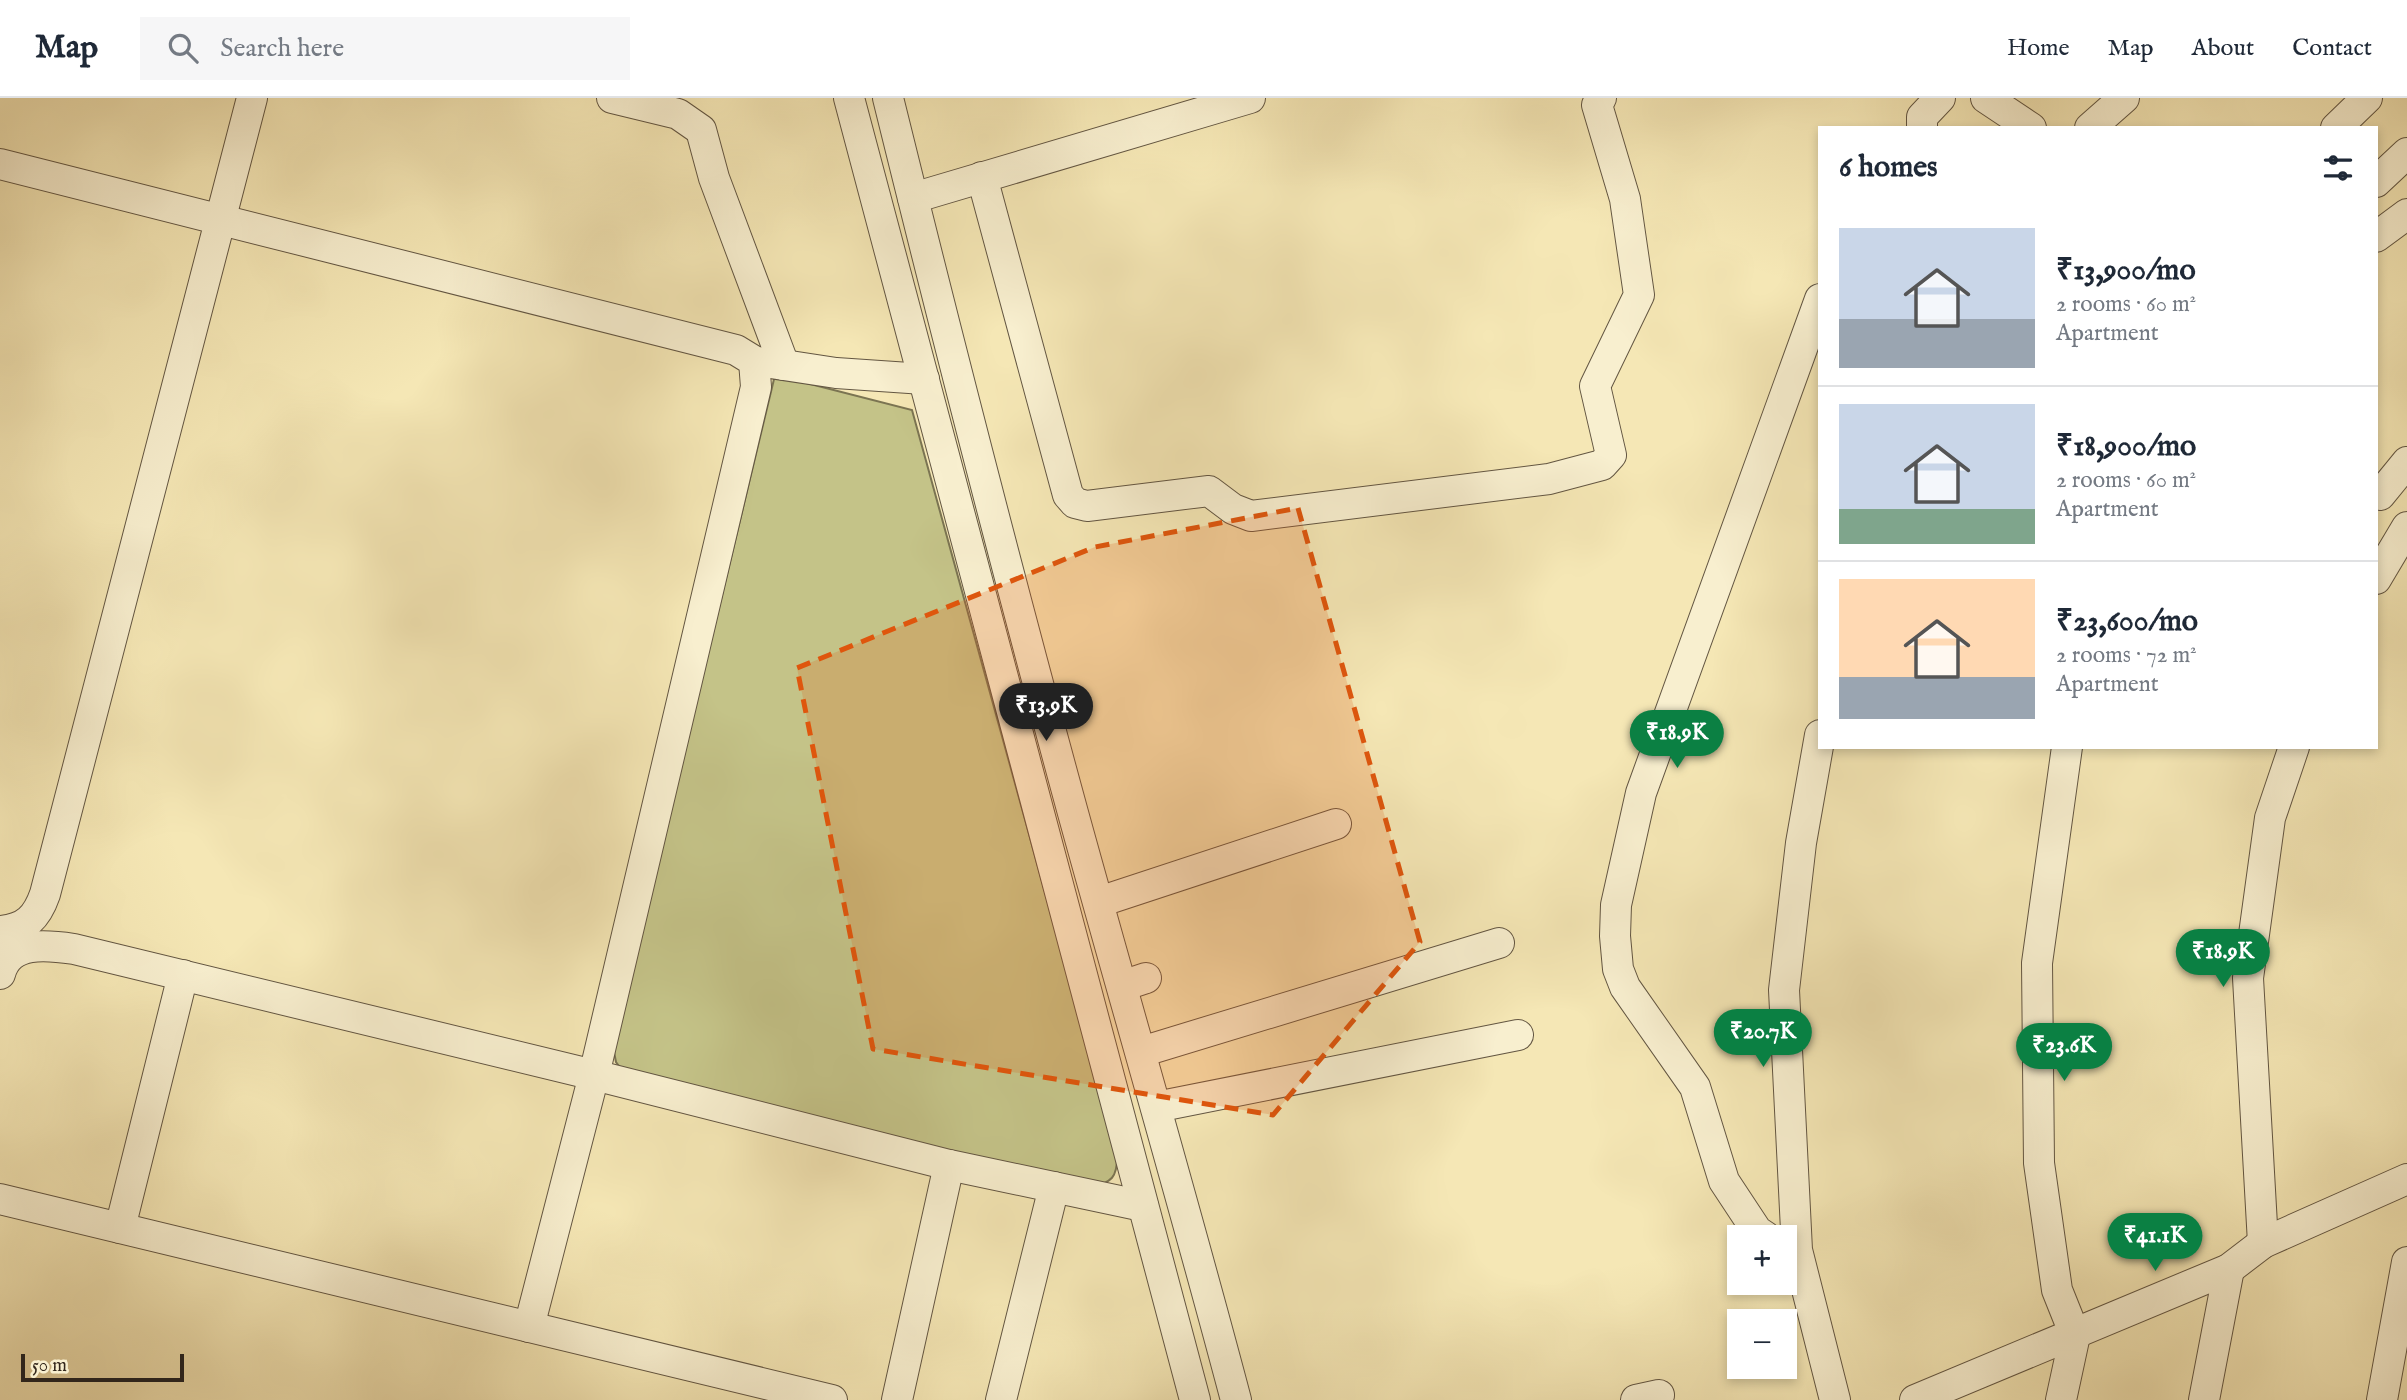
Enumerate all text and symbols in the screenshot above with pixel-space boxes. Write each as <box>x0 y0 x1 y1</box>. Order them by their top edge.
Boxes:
search box <box>140 17 630 80</box>
text: Map <box>35 27 98 69</box>
icon: search <box>164 29 202 67</box>
text: Search here <box>220 32 344 65</box>
text: Home <box>2007 33 2070 64</box>
text: Map <box>2108 33 2154 64</box>
text: About <box>2192 33 2254 64</box>
text: Contact <box>2292 33 2372 64</box>
text: 6 homes <box>1839 149 1938 187</box>
icon: filters <box>2319 149 2357 187</box>
text: ₹13,900/mo <box>2056 252 2196 290</box>
icon: home <box>1895 256 1979 340</box>
text: 2 rooms · 60 m² <box>2056 290 2196 319</box>
text: Apartment <box>2056 319 2159 348</box>
text: ₹18,900/mo <box>2056 428 2196 466</box>
icon: home <box>1895 432 1979 516</box>
text: 2 rooms · 60 m² <box>2056 466 2196 495</box>
text: Apartment <box>2056 495 2159 524</box>
text: ₹23,600/mo <box>2056 603 2198 641</box>
icon: home <box>1895 607 1979 691</box>
text: 2 rooms · 72 m² <box>2056 641 2197 670</box>
text: Apartment <box>2056 670 2159 699</box>
pin: ₹13.9K <box>989 684 1103 743</box>
text: ₹13.9K <box>1015 691 1077 720</box>
pin: ₹18.9K <box>1620 710 1734 770</box>
text: ₹18.9K <box>1646 718 1708 747</box>
pin: ₹18.9K <box>2166 930 2280 989</box>
text: ₹18.9K <box>2192 937 2254 966</box>
pin: ₹20.7K <box>1706 1010 1820 1069</box>
text: ₹20.7K <box>1730 1017 1796 1046</box>
pin: ₹23.6K <box>2007 1024 2121 1083</box>
text: ₹23.6K <box>2032 1031 2096 1060</box>
pin: ₹41.1K <box>2098 1214 2212 1273</box>
text: ₹41.1K <box>2123 1221 2187 1250</box>
map controls <box>1727 1225 1797 1379</box>
button: + <box>1727 1225 1797 1295</box>
button: − <box>1727 1309 1797 1379</box>
scale bar <box>21 1351 184 1383</box>
text: 50 m <box>32 1354 67 1378</box>

